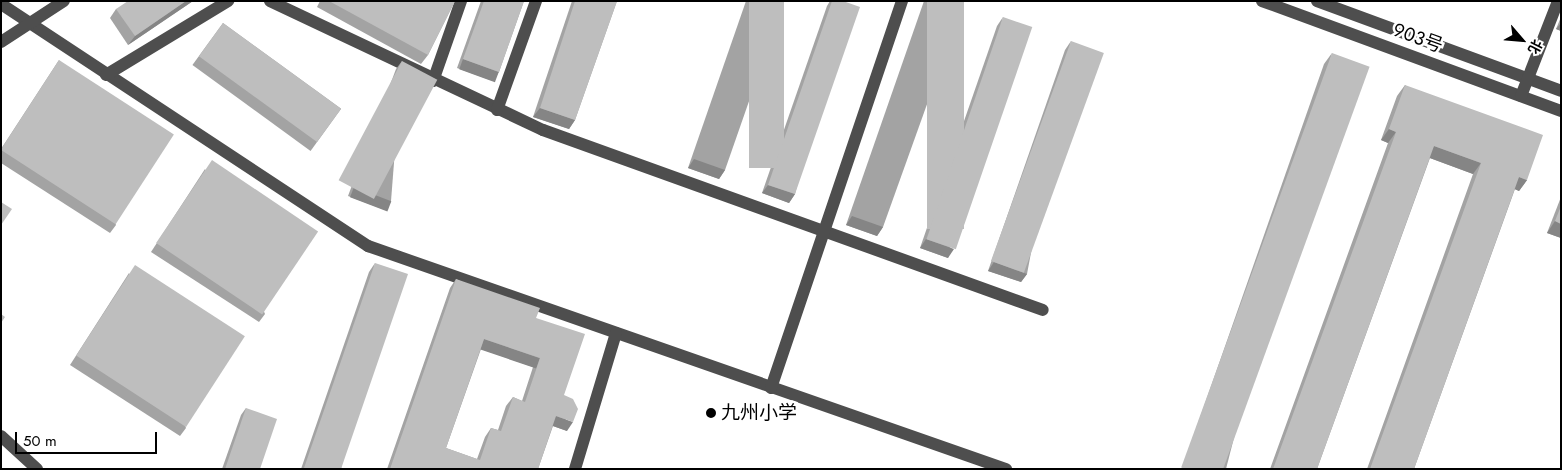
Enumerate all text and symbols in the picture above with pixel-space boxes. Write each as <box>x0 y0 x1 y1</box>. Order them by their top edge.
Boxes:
north arrow <box>1497 15 1547 65</box>
street label: 903号 <box>1390 18 1446 58</box>
text: 北 <box>1523 36 1547 58</box>
place label: 九州小学 <box>721 402 797 424</box>
marker: 九州小学 <box>705 407 717 419</box>
scale bar <box>18 422 160 454</box>
text: 50 m <box>23 430 57 452</box>

